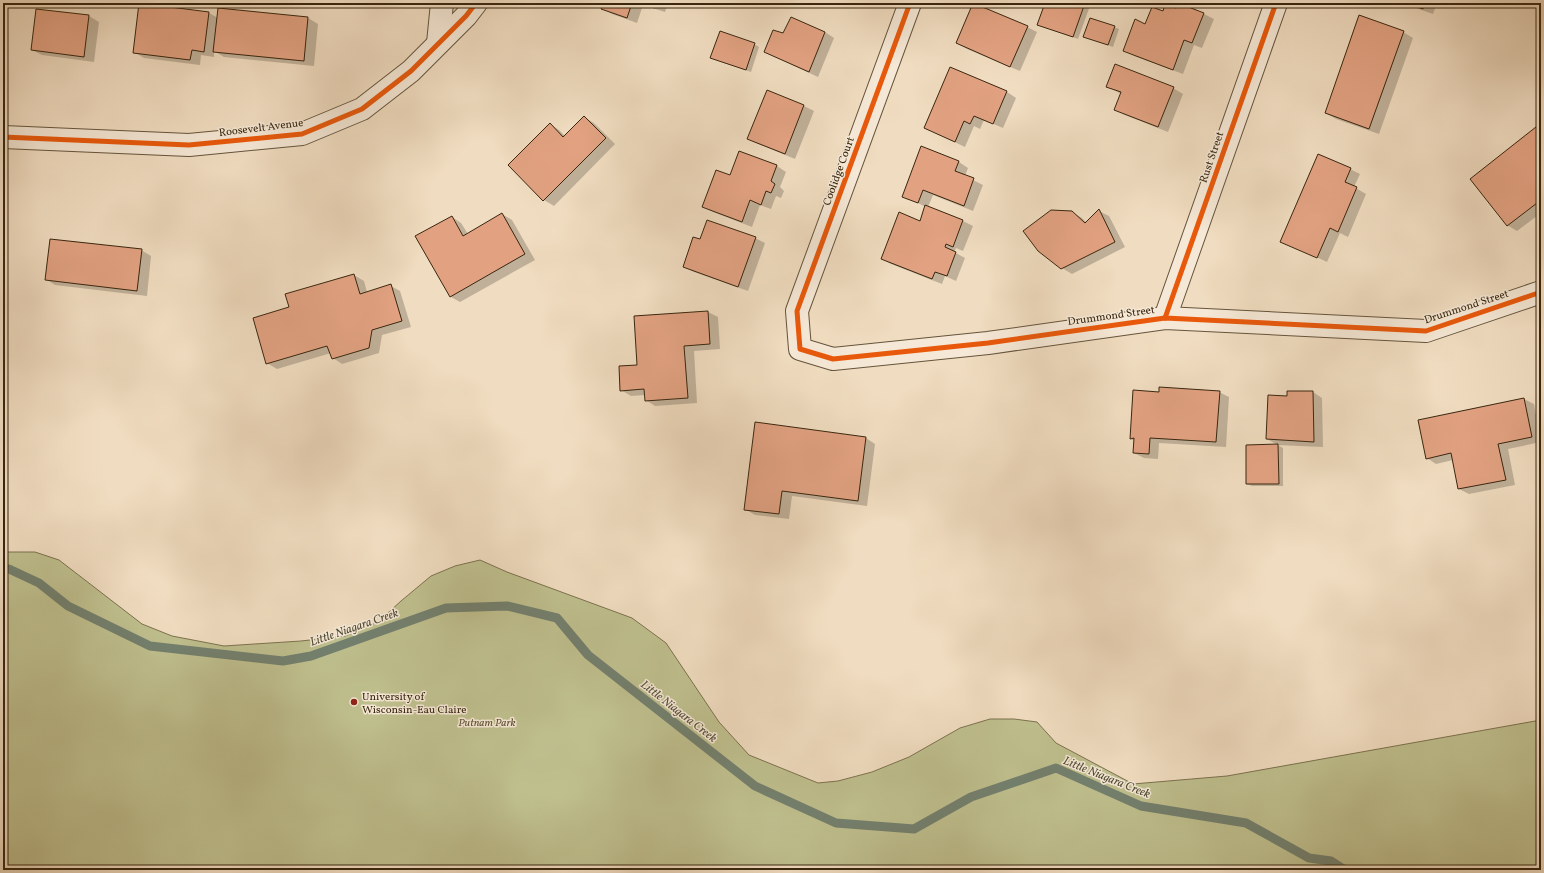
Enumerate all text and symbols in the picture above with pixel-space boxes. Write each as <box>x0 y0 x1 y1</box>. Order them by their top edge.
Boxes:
street label: Roosevelt Avenue <box>218 116 304 141</box>
street label: Rust Street <box>1197 130 1228 185</box>
street label: Coolidge Court <box>820 135 859 208</box>
street label: Drummond Street <box>1422 287 1511 328</box>
street label: Drummond Street <box>1067 303 1156 330</box>
water label: Little Niagara Creek <box>308 605 401 651</box>
water label: Little Niagara Creek <box>637 677 720 747</box>
place label: University of Wisconsin-Eau Claire <box>362 690 467 718</box>
marker: University of Wisconsin-Eau Claire <box>349 697 359 707</box>
park label: Putnam Park <box>458 716 516 731</box>
water label: Little Niagara Creek <box>1061 753 1153 803</box>

